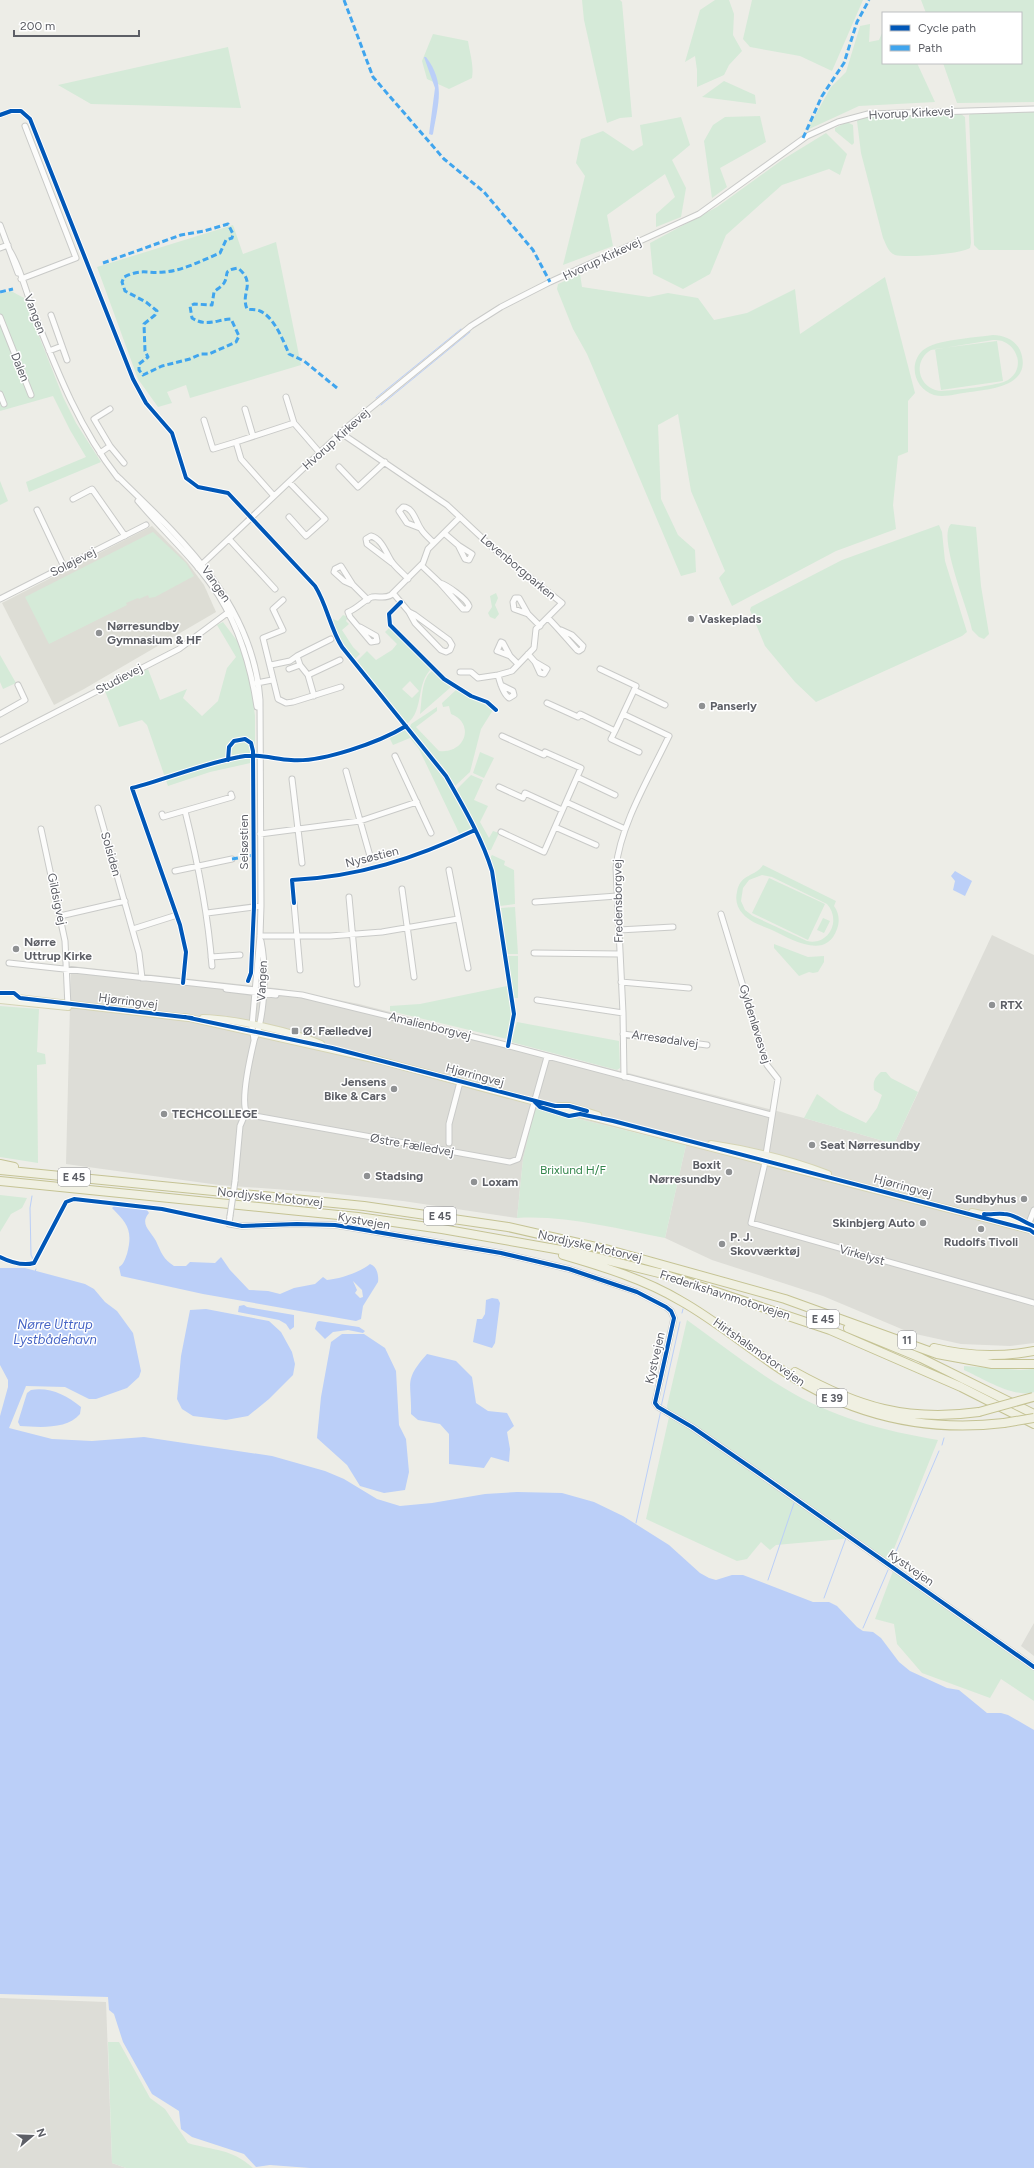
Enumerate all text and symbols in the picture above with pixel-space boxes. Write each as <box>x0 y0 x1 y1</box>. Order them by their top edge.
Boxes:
scale bar <box>14 12 139 38</box>
legend <box>882 12 1022 64</box>
text: 200 m <box>20 19 55 33</box>
text: Cycle path <box>918 21 976 35</box>
text: Path <box>918 41 942 55</box>
street label: Hvorup Kirkevej <box>868 104 954 122</box>
street label: Hvorup Kirkevej <box>561 235 643 283</box>
street label: Vangen <box>21 292 49 336</box>
street label: Dalen <box>8 350 32 384</box>
street label: Hvorup Kirkevej <box>300 405 372 473</box>
street label: Løvenborgparken <box>478 532 559 603</box>
street label: Soløjevej <box>48 545 98 579</box>
street label: Vangen <box>199 563 234 605</box>
place label: Vaskeplads <box>699 612 762 626</box>
marker: Vaskeplads <box>686 614 696 624</box>
place label: Nørresundby Gymnasium & HF <box>107 619 202 647</box>
marker: Nørresundby Gymnasium & HF <box>94 628 104 638</box>
street label: Studievej <box>93 661 145 697</box>
place label: Panserly <box>710 699 757 713</box>
marker: Panserly <box>697 701 707 711</box>
street label: Selsøstien <box>237 814 251 870</box>
street label: Solsiden <box>98 830 124 878</box>
street label: Nysøstien <box>344 844 400 870</box>
street label: Fredensborgvej <box>610 859 626 943</box>
street label: Gildsigvej <box>45 872 69 926</box>
place label: Nørre Uttrup Kirke <box>24 935 92 963</box>
marker: Nørre Uttrup Kirke <box>11 944 21 954</box>
street label: Vangen <box>254 960 270 1002</box>
street label: Gyldenløvesvej <box>736 983 774 1065</box>
street label: Hjørringvej <box>98 990 158 1012</box>
place label: RTX <box>1000 998 1024 1012</box>
marker: RTX <box>987 1000 997 1010</box>
street label: Amalienborgvej <box>388 1009 472 1043</box>
place label: Ø. Fælledvej <box>303 1024 372 1038</box>
marker: Ø. Fælledvej <box>290 1026 300 1036</box>
street label: Arresødalvej <box>631 1027 699 1051</box>
street label: Hjørringvej <box>444 1061 506 1089</box>
place label: Jensens Bike & Cars <box>324 1075 386 1103</box>
marker: Jensens Bike & Cars <box>389 1084 399 1094</box>
place label: TECHCOLLEGE <box>172 1107 258 1121</box>
marker: TECHCOLLEGE <box>159 1109 169 1119</box>
street label: Østre Fælledvej <box>369 1131 455 1159</box>
place label: Seat Nørresundby <box>820 1138 920 1152</box>
marker: Seat Nørresundby <box>807 1140 817 1150</box>
place label: Boxit Nørresundby <box>649 1158 721 1186</box>
park label: Brixlund H/F <box>540 1163 607 1177</box>
marker: Boxit Nørresundby <box>724 1167 734 1177</box>
road number: E 45 <box>58 1168 90 1186</box>
place label: Stadsing <box>375 1169 423 1183</box>
marker: Stadsing <box>362 1171 372 1181</box>
street label: Hjørringvej <box>872 1172 934 1200</box>
place label: Loxam <box>482 1175 518 1189</box>
marker: Loxam <box>469 1177 479 1187</box>
street label: Nordjyske Motorvej <box>216 1184 324 1210</box>
place label: Sundbyhus <box>955 1192 1016 1206</box>
marker: Sundbyhus <box>1019 1194 1029 1204</box>
road number: E 45 <box>424 1207 456 1225</box>
street label: Kystvejen <box>337 1210 392 1233</box>
place label: Skinbjerg Auto <box>832 1216 915 1230</box>
marker: Skinbjerg Auto <box>918 1218 928 1228</box>
marker: Rudolfs Tivoli <box>976 1224 986 1234</box>
street label: Nordjyske Motorvej <box>537 1227 643 1265</box>
place label: P. J. Skovværktøj <box>730 1230 800 1258</box>
place label: Rudolfs Tivoli <box>944 1235 1018 1249</box>
marker: P. J. Skovværktøj <box>717 1239 727 1249</box>
street label: Virkelyst <box>838 1242 887 1268</box>
street label: Frederikshavnmotorvejen <box>658 1267 792 1323</box>
road number: E 45 <box>807 1310 839 1328</box>
street label: Hirtshalsmotorvejen <box>710 1315 808 1389</box>
water label: Nørre Uttrup Lystbådehavn <box>13 1317 97 1347</box>
street label: Kystvejen <box>642 1330 668 1385</box>
road number: 11 <box>898 1331 916 1349</box>
road number: E 39 <box>817 1389 847 1407</box>
street label: Kystvejen <box>885 1547 937 1589</box>
north arrow <box>12 2116 52 2156</box>
text: N <box>33 2127 49 2139</box>

